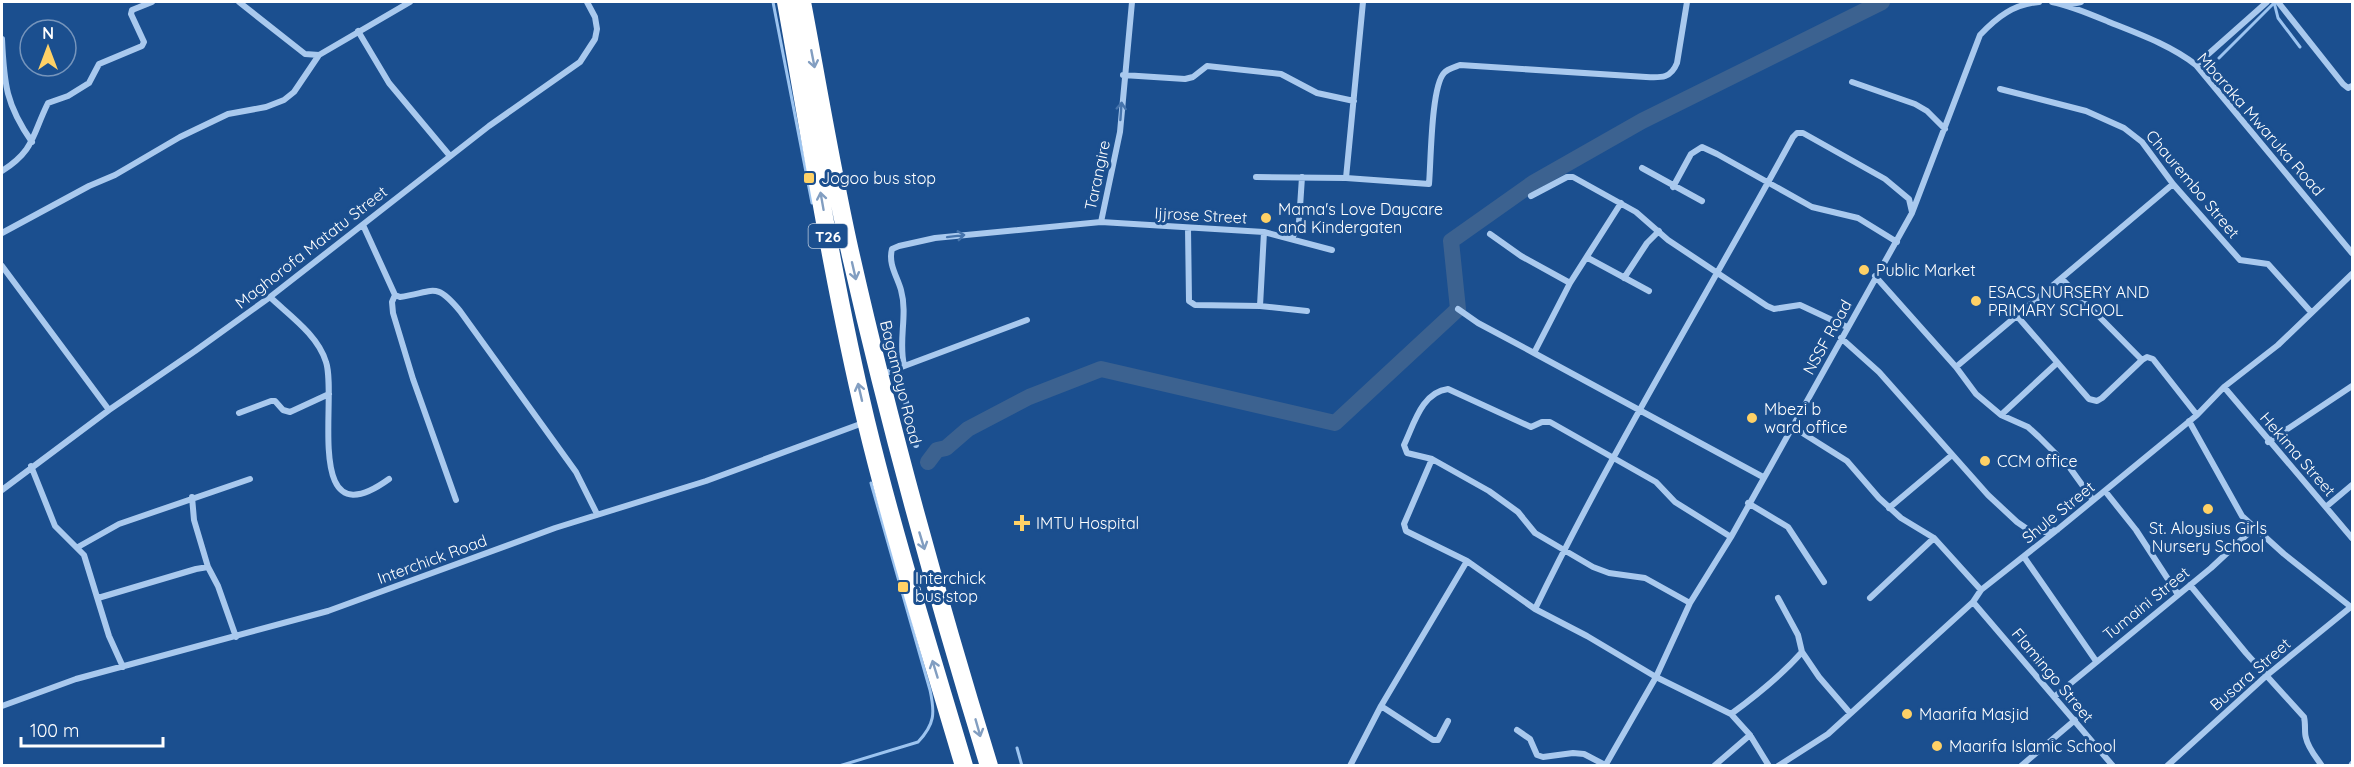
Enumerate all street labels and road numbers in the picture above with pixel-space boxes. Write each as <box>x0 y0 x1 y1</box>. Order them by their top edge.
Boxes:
street label: Mbaraka Mwaruka Road <box>2193 48 2329 200</box>
street label: Chaurembo Street <box>2142 126 2244 242</box>
street label: Tarangire <box>1080 138 1114 212</box>
street label: Maghorofa Matatu Street <box>231 181 391 313</box>
street label: Ijjrose Street <box>1154 203 1248 227</box>
road number: T26 <box>808 224 848 248</box>
street label: NSSF Road <box>1798 296 1856 378</box>
street label: Bagamoyo Road <box>876 318 926 446</box>
street label: Hekima Street <box>2256 408 2340 500</box>
street label: Shule Street <box>2018 477 2098 547</box>
street label: Interchick Road <box>374 530 490 588</box>
street label: Tumaini Street <box>2099 562 2193 644</box>
street label: Flamingo Street <box>2008 624 2098 726</box>
street label: Busara Street <box>2205 633 2295 715</box>

